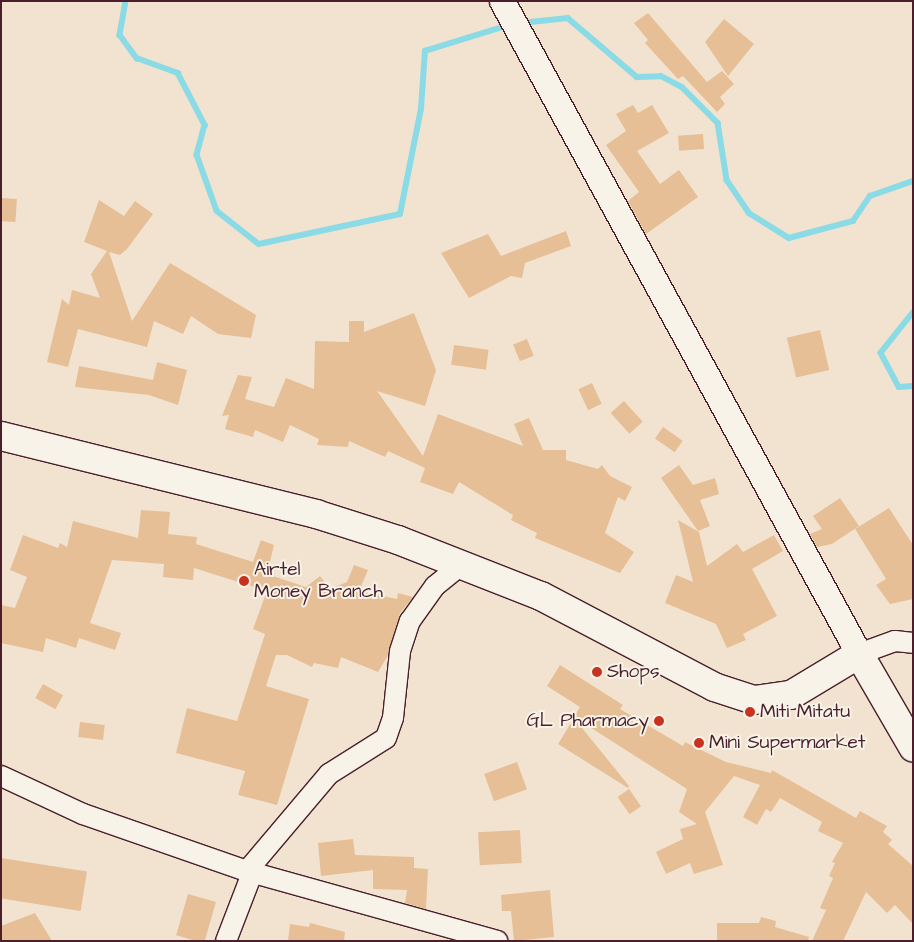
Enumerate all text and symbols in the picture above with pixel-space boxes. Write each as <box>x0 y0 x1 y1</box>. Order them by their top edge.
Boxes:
place label: Airtel Money Branch <box>254 559 383 603</box>
marker: Airtel Money Branch <box>238 575 250 587</box>
place label: Shops <box>607 661 659 683</box>
marker: Shops <box>591 666 603 678</box>
place label: Miti Mitatu <box>760 701 850 723</box>
marker: Miti Mitatu <box>744 706 756 718</box>
place label: GL Pharmacy <box>527 710 649 732</box>
marker: GL Pharmacy <box>653 715 665 727</box>
place label: Mini Supermarket <box>709 732 865 754</box>
marker: Mini Supermarket <box>693 737 705 749</box>

